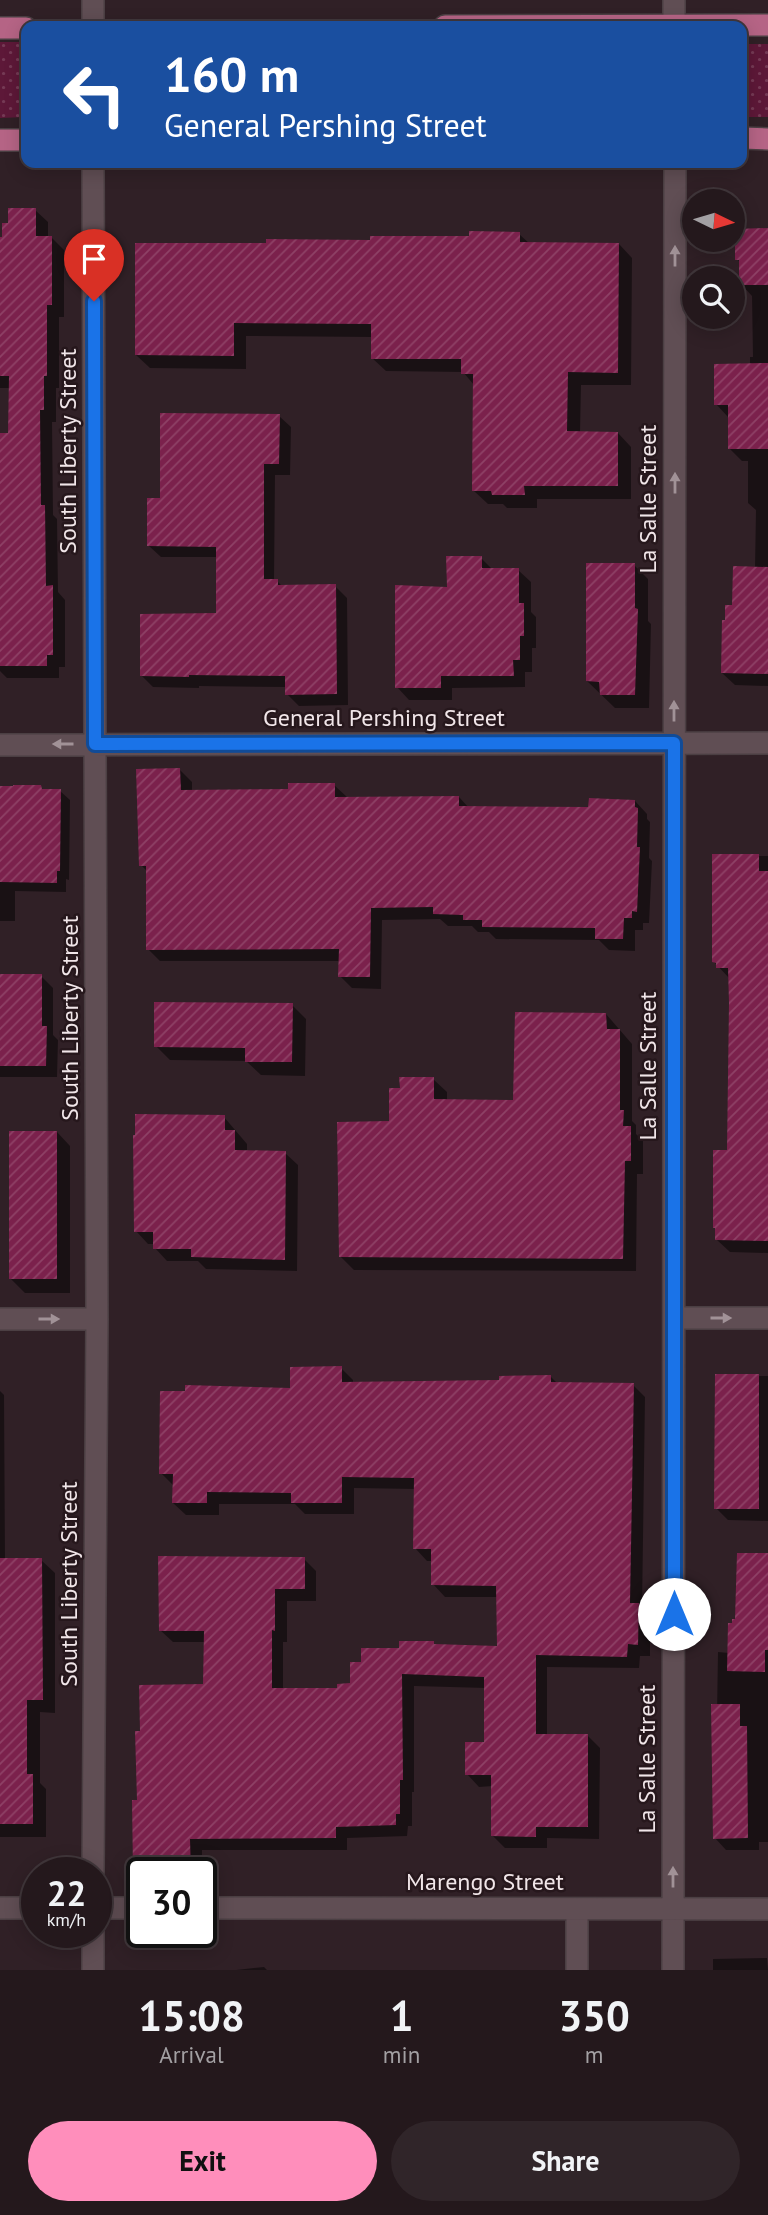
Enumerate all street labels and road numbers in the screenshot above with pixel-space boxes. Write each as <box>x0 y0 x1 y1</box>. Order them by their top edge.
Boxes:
street label: South Liberty Street <box>52 348 83 554</box>
street label: La Salle Street <box>632 425 663 573</box>
street label: General Pershing Street <box>263 702 505 733</box>
street label: South Liberty Street <box>54 915 85 1121</box>
street label: La Salle Street <box>632 992 663 1140</box>
street label: South Liberty Street <box>53 1481 84 1687</box>
street label: La Salle Street <box>631 1685 662 1833</box>
street label: Marengo Street <box>406 1866 564 1897</box>

